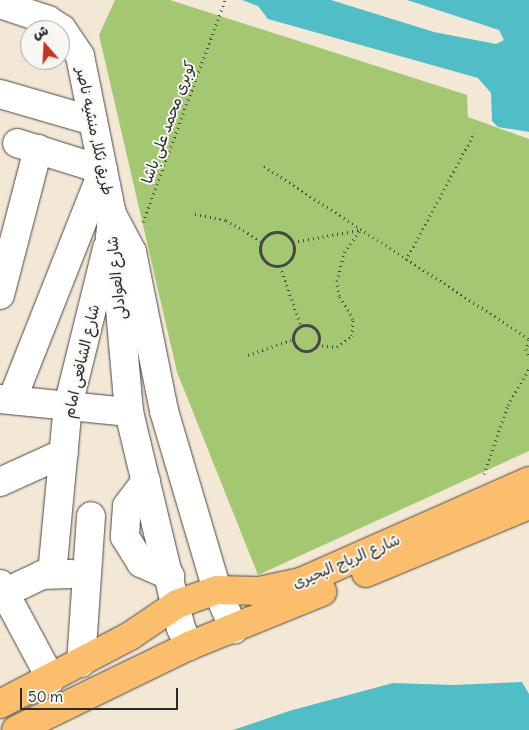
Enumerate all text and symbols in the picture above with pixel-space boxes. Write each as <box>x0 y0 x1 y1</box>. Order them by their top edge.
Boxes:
north arrow <box>20 20 70 70</box>
text: ش <box>30 21 51 43</box>
street label: كوبرى محمد على باشا <box>137 58 199 186</box>
street label: طريق نكلا, منشيه ناصر <box>73 65 117 197</box>
street label: شارع العوادلى <box>103 235 129 321</box>
street label: شارع الشافعى امام <box>59 302 103 420</box>
street label: شارع الرياح البحيرى <box>290 530 402 592</box>
scale bar <box>22 678 180 710</box>
text: 50 m <box>28 687 63 706</box>

